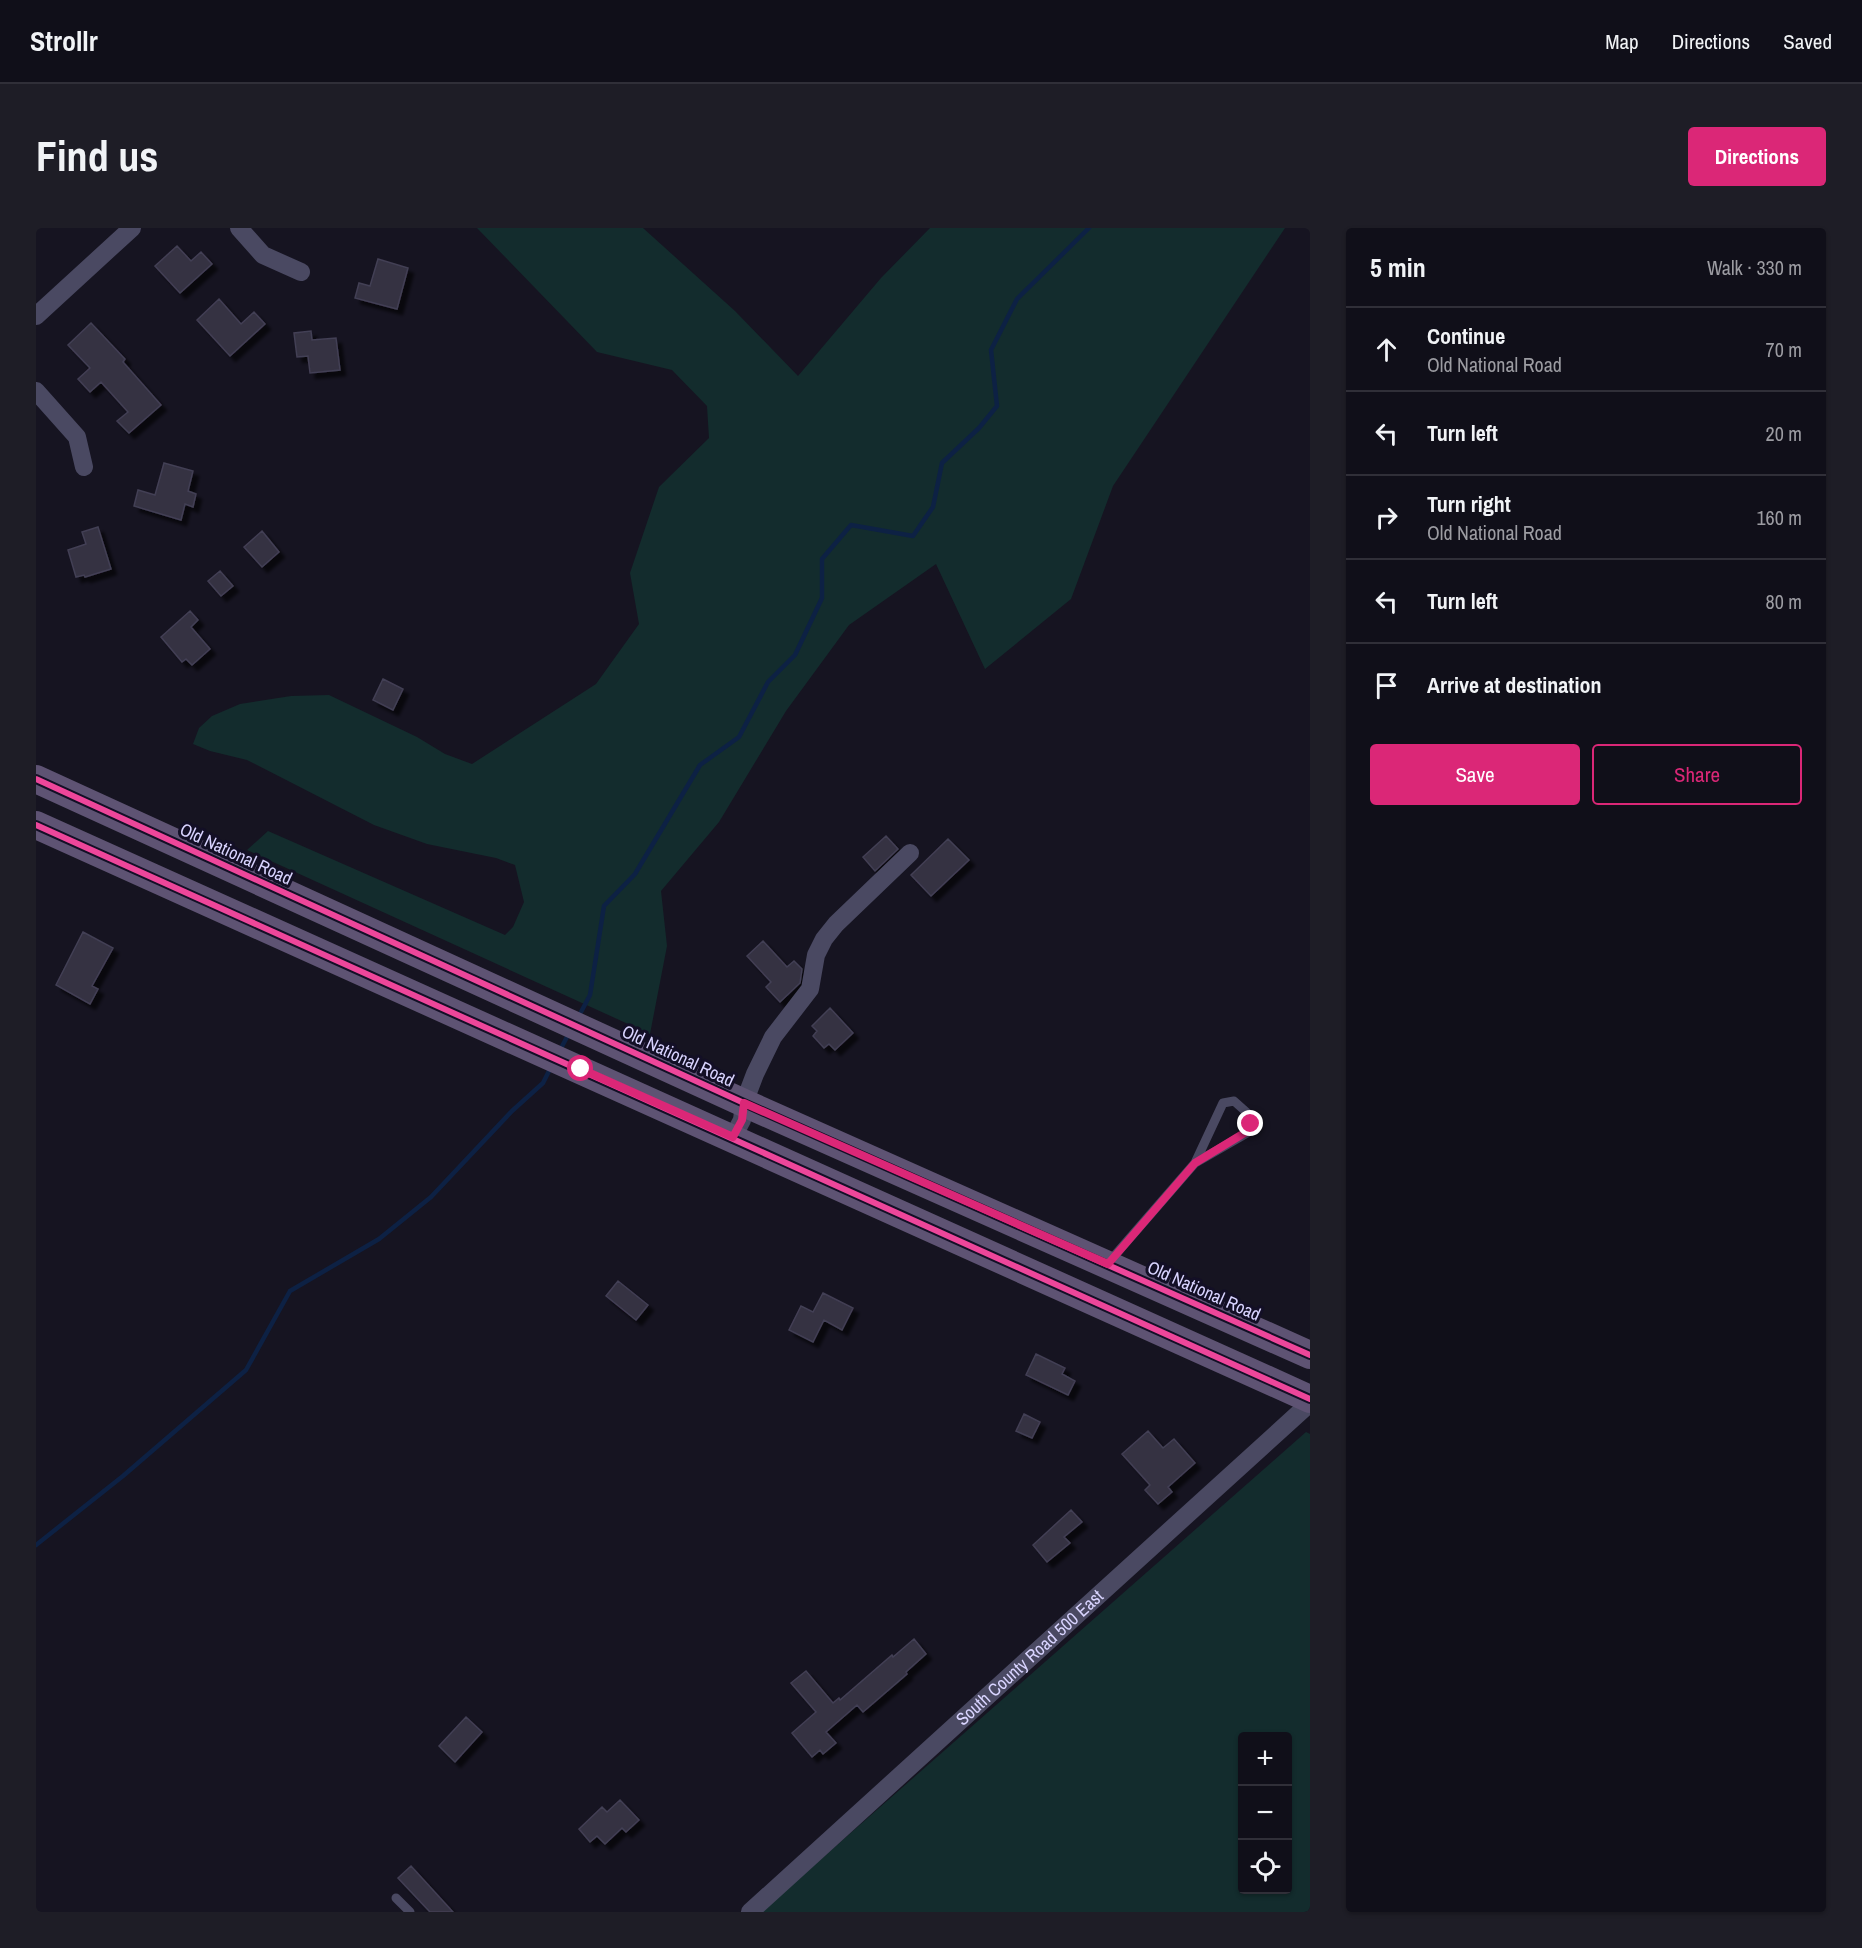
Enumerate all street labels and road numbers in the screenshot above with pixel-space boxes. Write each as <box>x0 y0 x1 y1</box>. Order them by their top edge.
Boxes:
street label: Old National Road <box>176 817 297 891</box>
street label: Old National Road <box>618 1019 739 1093</box>
street label: Old National Road <box>1144 1254 1265 1327</box>
street label: South County Road 500 East <box>950 1584 1109 1731</box>

